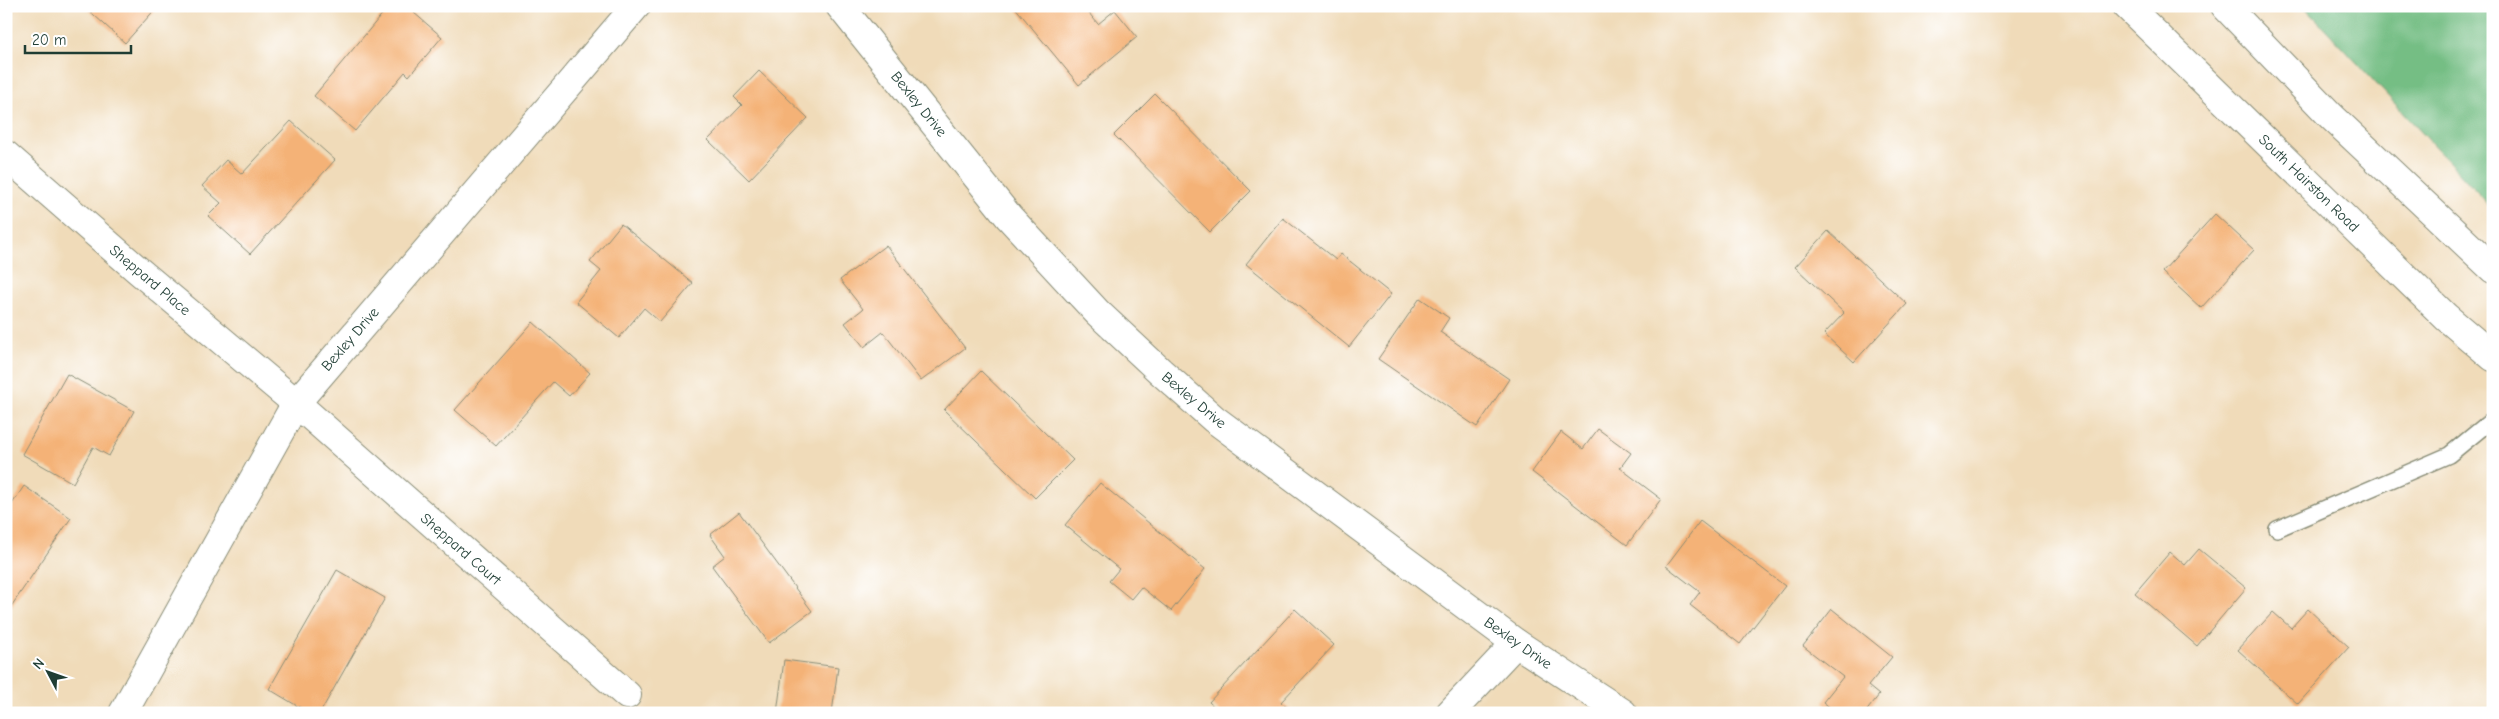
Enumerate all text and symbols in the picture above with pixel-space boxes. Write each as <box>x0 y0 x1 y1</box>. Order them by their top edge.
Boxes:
scale bar <box>25 22 131 54</box>
text: 20 m <box>32 31 66 49</box>
street label: Bexley Drive <box>887 68 951 141</box>
street label: South Hairston Road <box>2255 130 2363 236</box>
street label: Sheppard Place <box>106 241 195 319</box>
street label: Bexley Drive <box>317 303 383 375</box>
street label: Bexley Drive <box>1158 368 1230 432</box>
street label: Sheppard Court <box>417 509 506 589</box>
street label: Bexley Drive <box>1481 613 1556 673</box>
north arrow <box>22 646 72 696</box>
text: N <box>29 655 48 673</box>

